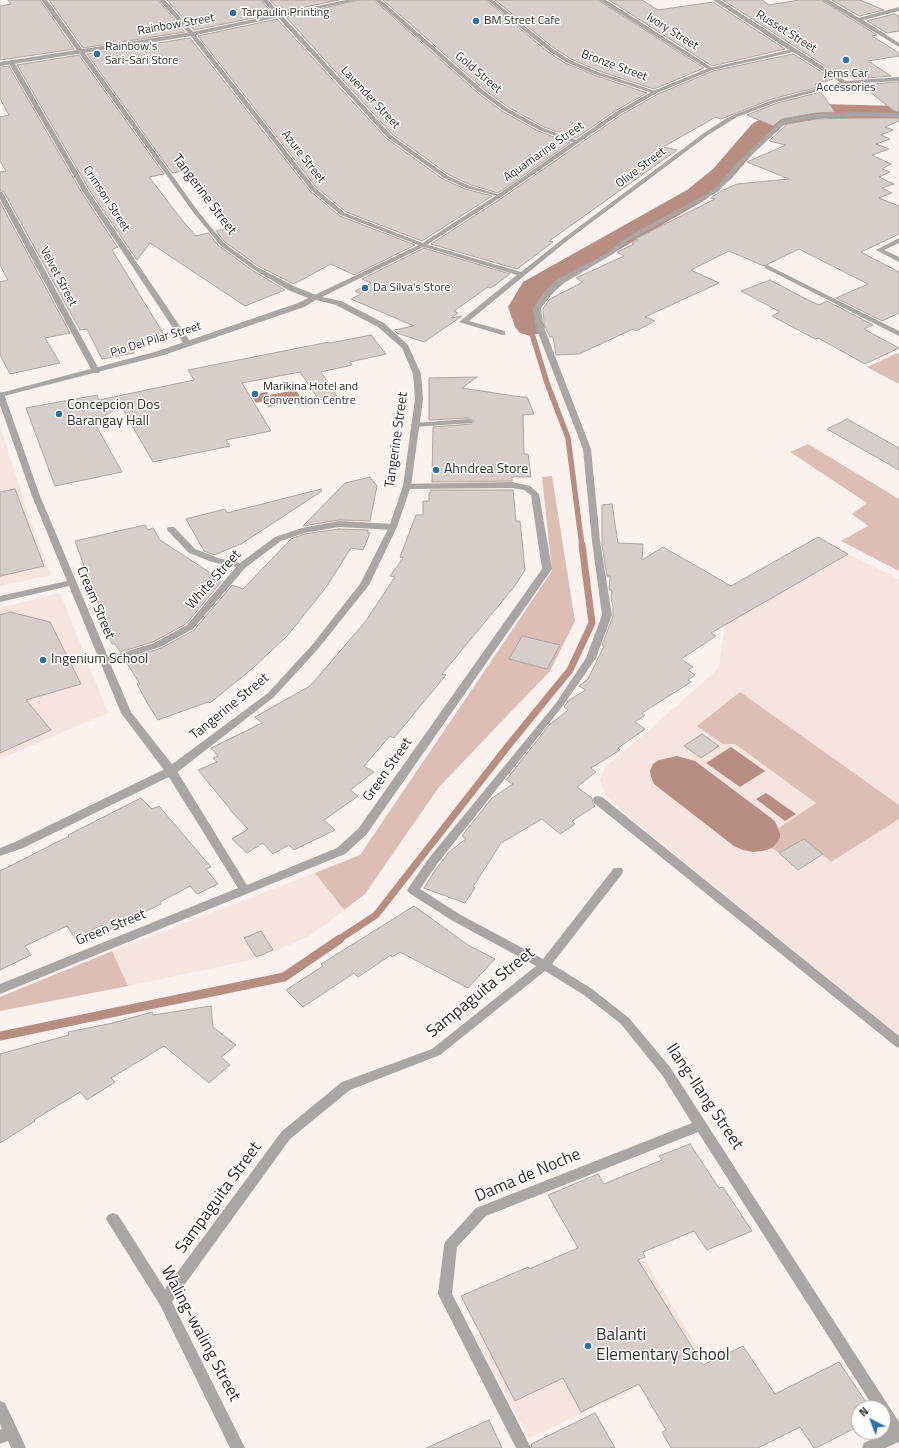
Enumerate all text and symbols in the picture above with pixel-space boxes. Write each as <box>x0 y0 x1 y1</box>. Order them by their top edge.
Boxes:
place label: Tarpaulin Printing <box>241 6 329 20</box>
marker: Tarpaulin Printing <box>228 8 238 18</box>
street label: Russet Street <box>753 8 819 56</box>
street label: Ivory Street <box>643 10 701 54</box>
street label: Rainbow Street <box>136 11 216 39</box>
place label: BM Street Cafe <box>484 14 560 28</box>
marker: BM Street Cafe <box>471 16 481 26</box>
place label: Rainbow's Sari-Sari Store <box>105 40 178 68</box>
street label: Bronze Street <box>579 47 649 85</box>
marker: Rainbow's Sari-Sari Store <box>92 49 102 59</box>
street label: Gold Street <box>452 49 504 97</box>
marker: Jems Car Accessories <box>841 55 851 65</box>
street label: Lavender Street <box>337 64 403 132</box>
place label: Jems Car Accessories <box>816 67 876 95</box>
street label: Aquamarine Street <box>501 119 587 185</box>
street label: Azure Street <box>278 128 328 186</box>
street label: Olive Street <box>613 145 669 191</box>
street label: Tangerine Street <box>168 151 240 239</box>
street label: Crimson Street <box>79 164 133 234</box>
street label: Velvet Street <box>36 245 80 309</box>
place label: Da Silva's Store <box>373 281 451 295</box>
marker: Da Silva's Store <box>360 283 370 293</box>
street label: Pio Del Pilar Street <box>109 319 203 361</box>
place label: Marikina Hotel and Convention Centre <box>263 380 358 408</box>
marker: Marikina Hotel and Convention Centre <box>250 389 260 399</box>
street label: Tangerine Street <box>382 391 412 489</box>
place label: Concepcion Dos Barangay Hall <box>67 398 160 430</box>
marker: Concepcion Dos Barangay Hall <box>54 409 64 419</box>
place label: Ahndrea Store <box>444 462 528 478</box>
marker: Ahndrea Store <box>431 465 441 475</box>
street label: White Street <box>183 547 245 613</box>
street label: Cream Street <box>72 564 118 642</box>
place label: Ingenium School <box>51 652 148 668</box>
marker: Ingenium School <box>38 655 48 665</box>
street label: Tangerine Street <box>187 670 273 744</box>
street label: Green Street <box>360 735 416 805</box>
street label: Green Street <box>73 906 149 950</box>
street label: Sampaguita Street <box>423 943 539 1043</box>
street label: Ilang-Ilang Street <box>661 1040 747 1154</box>
street label: Sampaguita Street <box>172 1138 266 1258</box>
street label: Dama de Noche <box>472 1145 584 1207</box>
street label: Waling-waling Street <box>156 1263 244 1405</box>
place label: Balanti Elementary School <box>596 1326 730 1366</box>
marker: Balanti Elementary School <box>583 1341 593 1351</box>
north arrow <box>851 1400 891 1440</box>
text: N <box>855 1403 872 1420</box>

